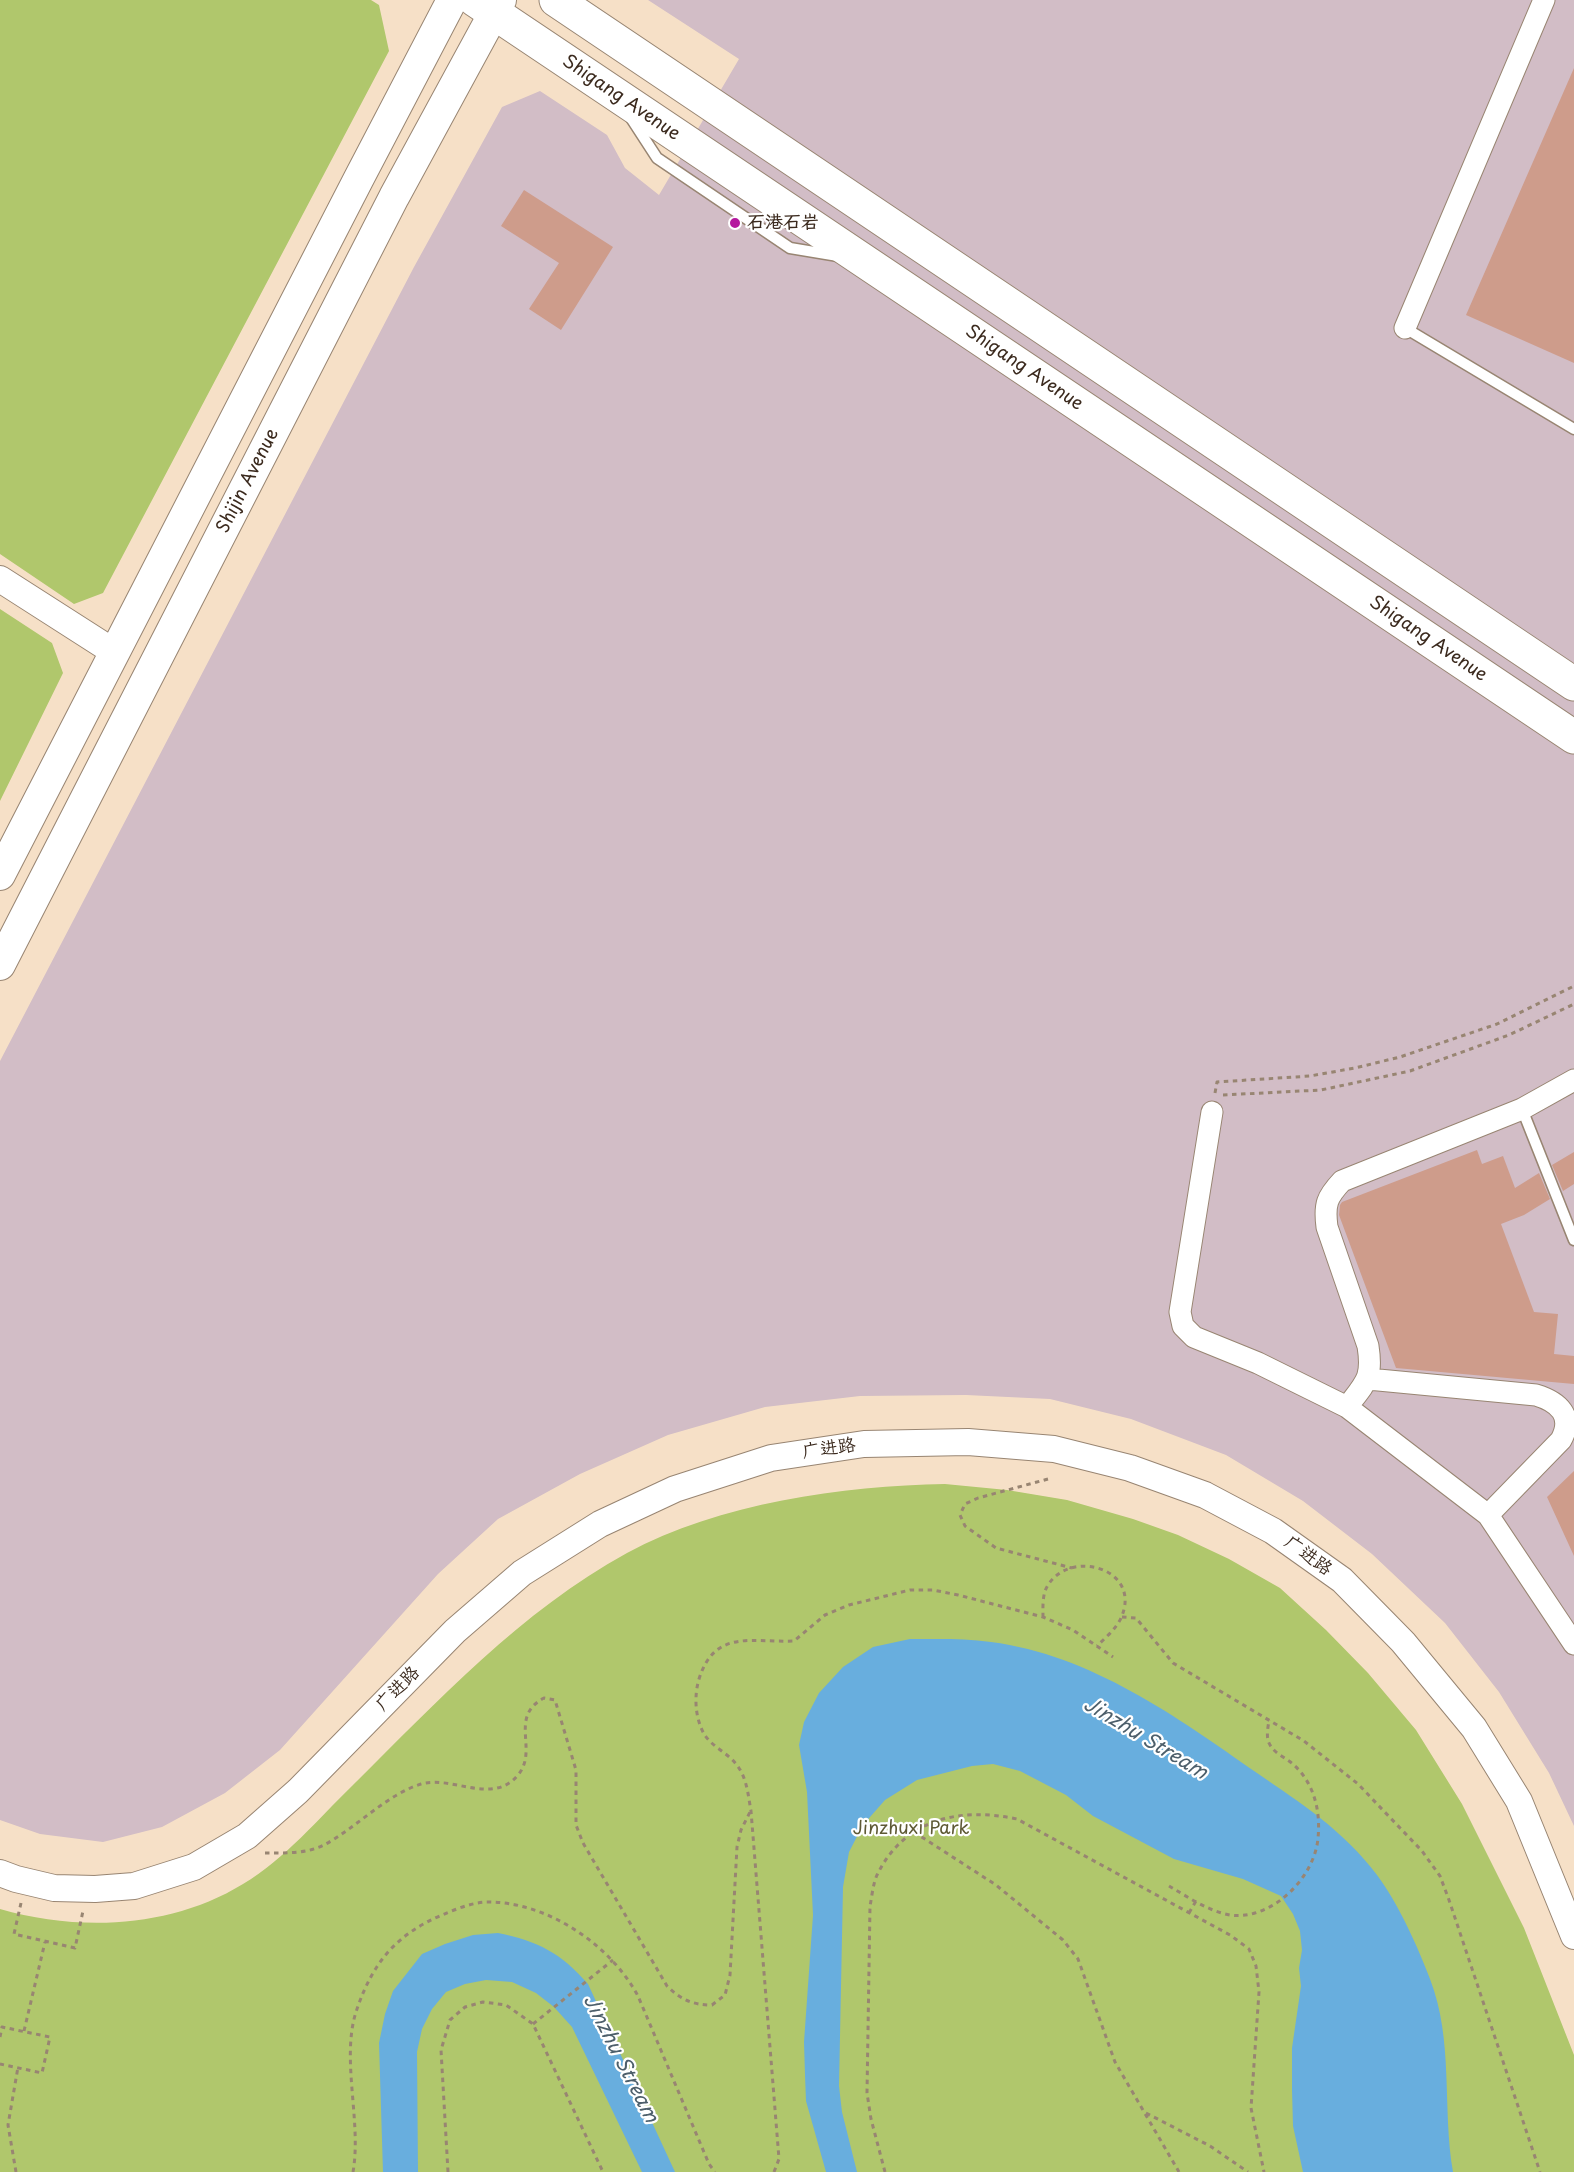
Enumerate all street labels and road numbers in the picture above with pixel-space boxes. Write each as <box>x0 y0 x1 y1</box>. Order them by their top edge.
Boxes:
street label: Shigang Avenue <box>558 51 684 145</box>
street label: Shigang Avenue <box>961 321 1087 415</box>
street label: Shijin Avenue <box>212 425 284 537</box>
street label: Shigang Avenue <box>1365 592 1491 686</box>
street label: 广进路 <box>801 1435 857 1463</box>
street label: 广进路 <box>1280 1531 1336 1581</box>
street label: 广进路 <box>371 1662 425 1716</box>

